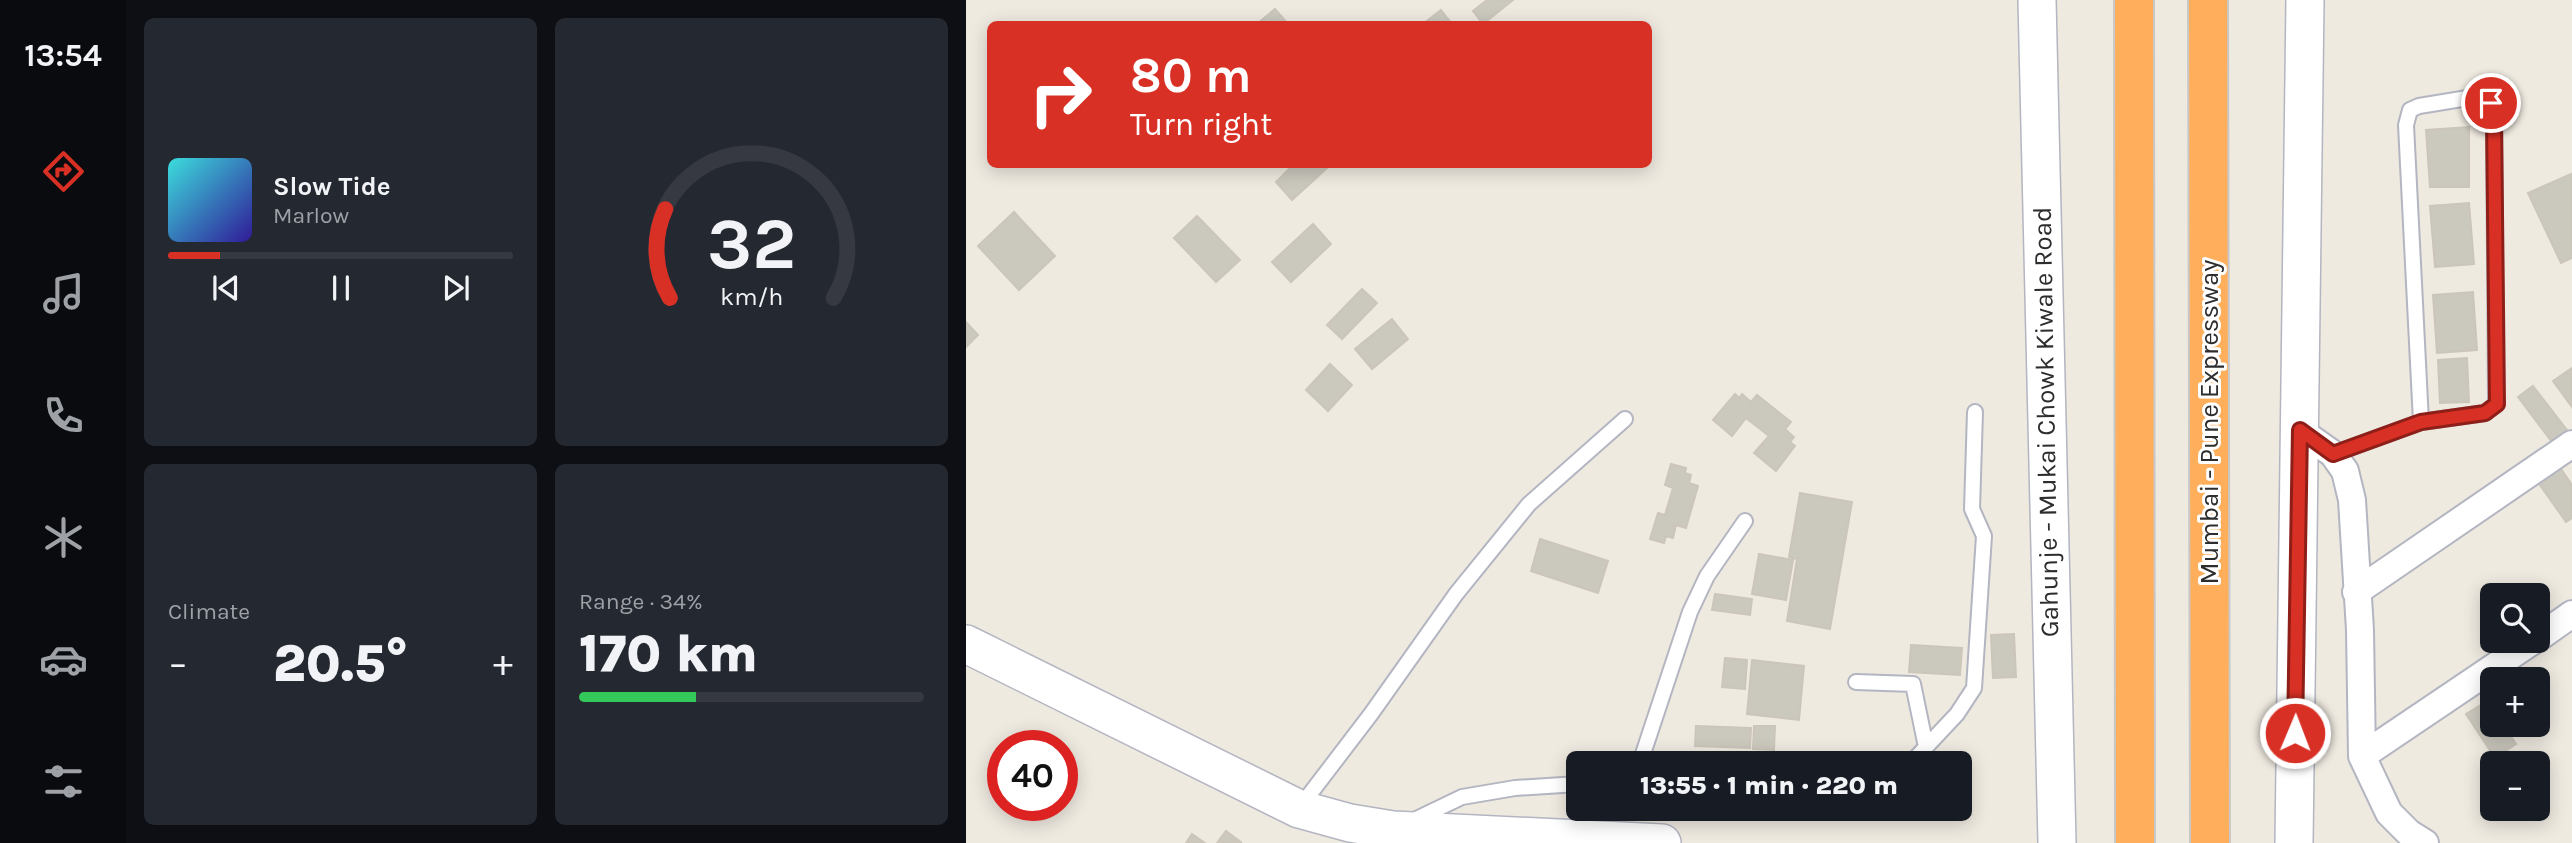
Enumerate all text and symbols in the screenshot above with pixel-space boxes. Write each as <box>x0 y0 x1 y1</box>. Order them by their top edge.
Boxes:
text: 13:54 <box>24 37 102 74</box>
text: 80 m <box>1130 47 1252 104</box>
icon: right <box>1015 49 1106 140</box>
pin <box>2461 73 2521 133</box>
icon: arrive <box>2472 84 2510 122</box>
text: Turn right <box>1130 106 1272 143</box>
icon: directions <box>39 147 88 196</box>
text: Slow Tide <box>273 171 391 202</box>
text: Marlow <box>273 202 349 229</box>
text: 32 <box>707 202 796 287</box>
street label: Gahunje - Mukai Chowk Kiwale Road <box>2027 206 2065 638</box>
street label: Mumbai - Pune Expressway <box>2194 260 2225 584</box>
icon: music <box>39 269 88 318</box>
icon: previous <box>207 269 245 307</box>
icon: pause <box>322 269 360 307</box>
icon: next <box>437 269 475 307</box>
text: km/h <box>720 282 783 311</box>
icon: phone <box>39 391 88 440</box>
icon: climate <box>39 513 88 562</box>
map controls <box>2480 583 2550 821</box>
button: search <box>2480 583 2550 653</box>
text: Range · 34% <box>579 588 703 615</box>
text: Climate <box>168 598 250 625</box>
text: 170 km <box>579 623 758 684</box>
text: 20.5° <box>273 633 408 694</box>
icon: car <box>39 635 88 684</box>
text: − <box>168 641 188 686</box>
text: + <box>493 641 513 686</box>
button: + <box>2480 667 2550 737</box>
position arrow <box>2258 696 2332 770</box>
speed limit sign: 40 <box>987 730 1078 821</box>
button: − <box>2480 751 2550 821</box>
icon: filters <box>39 757 88 806</box>
text: 13:55 · 1 min · 220 m <box>1640 770 1898 801</box>

